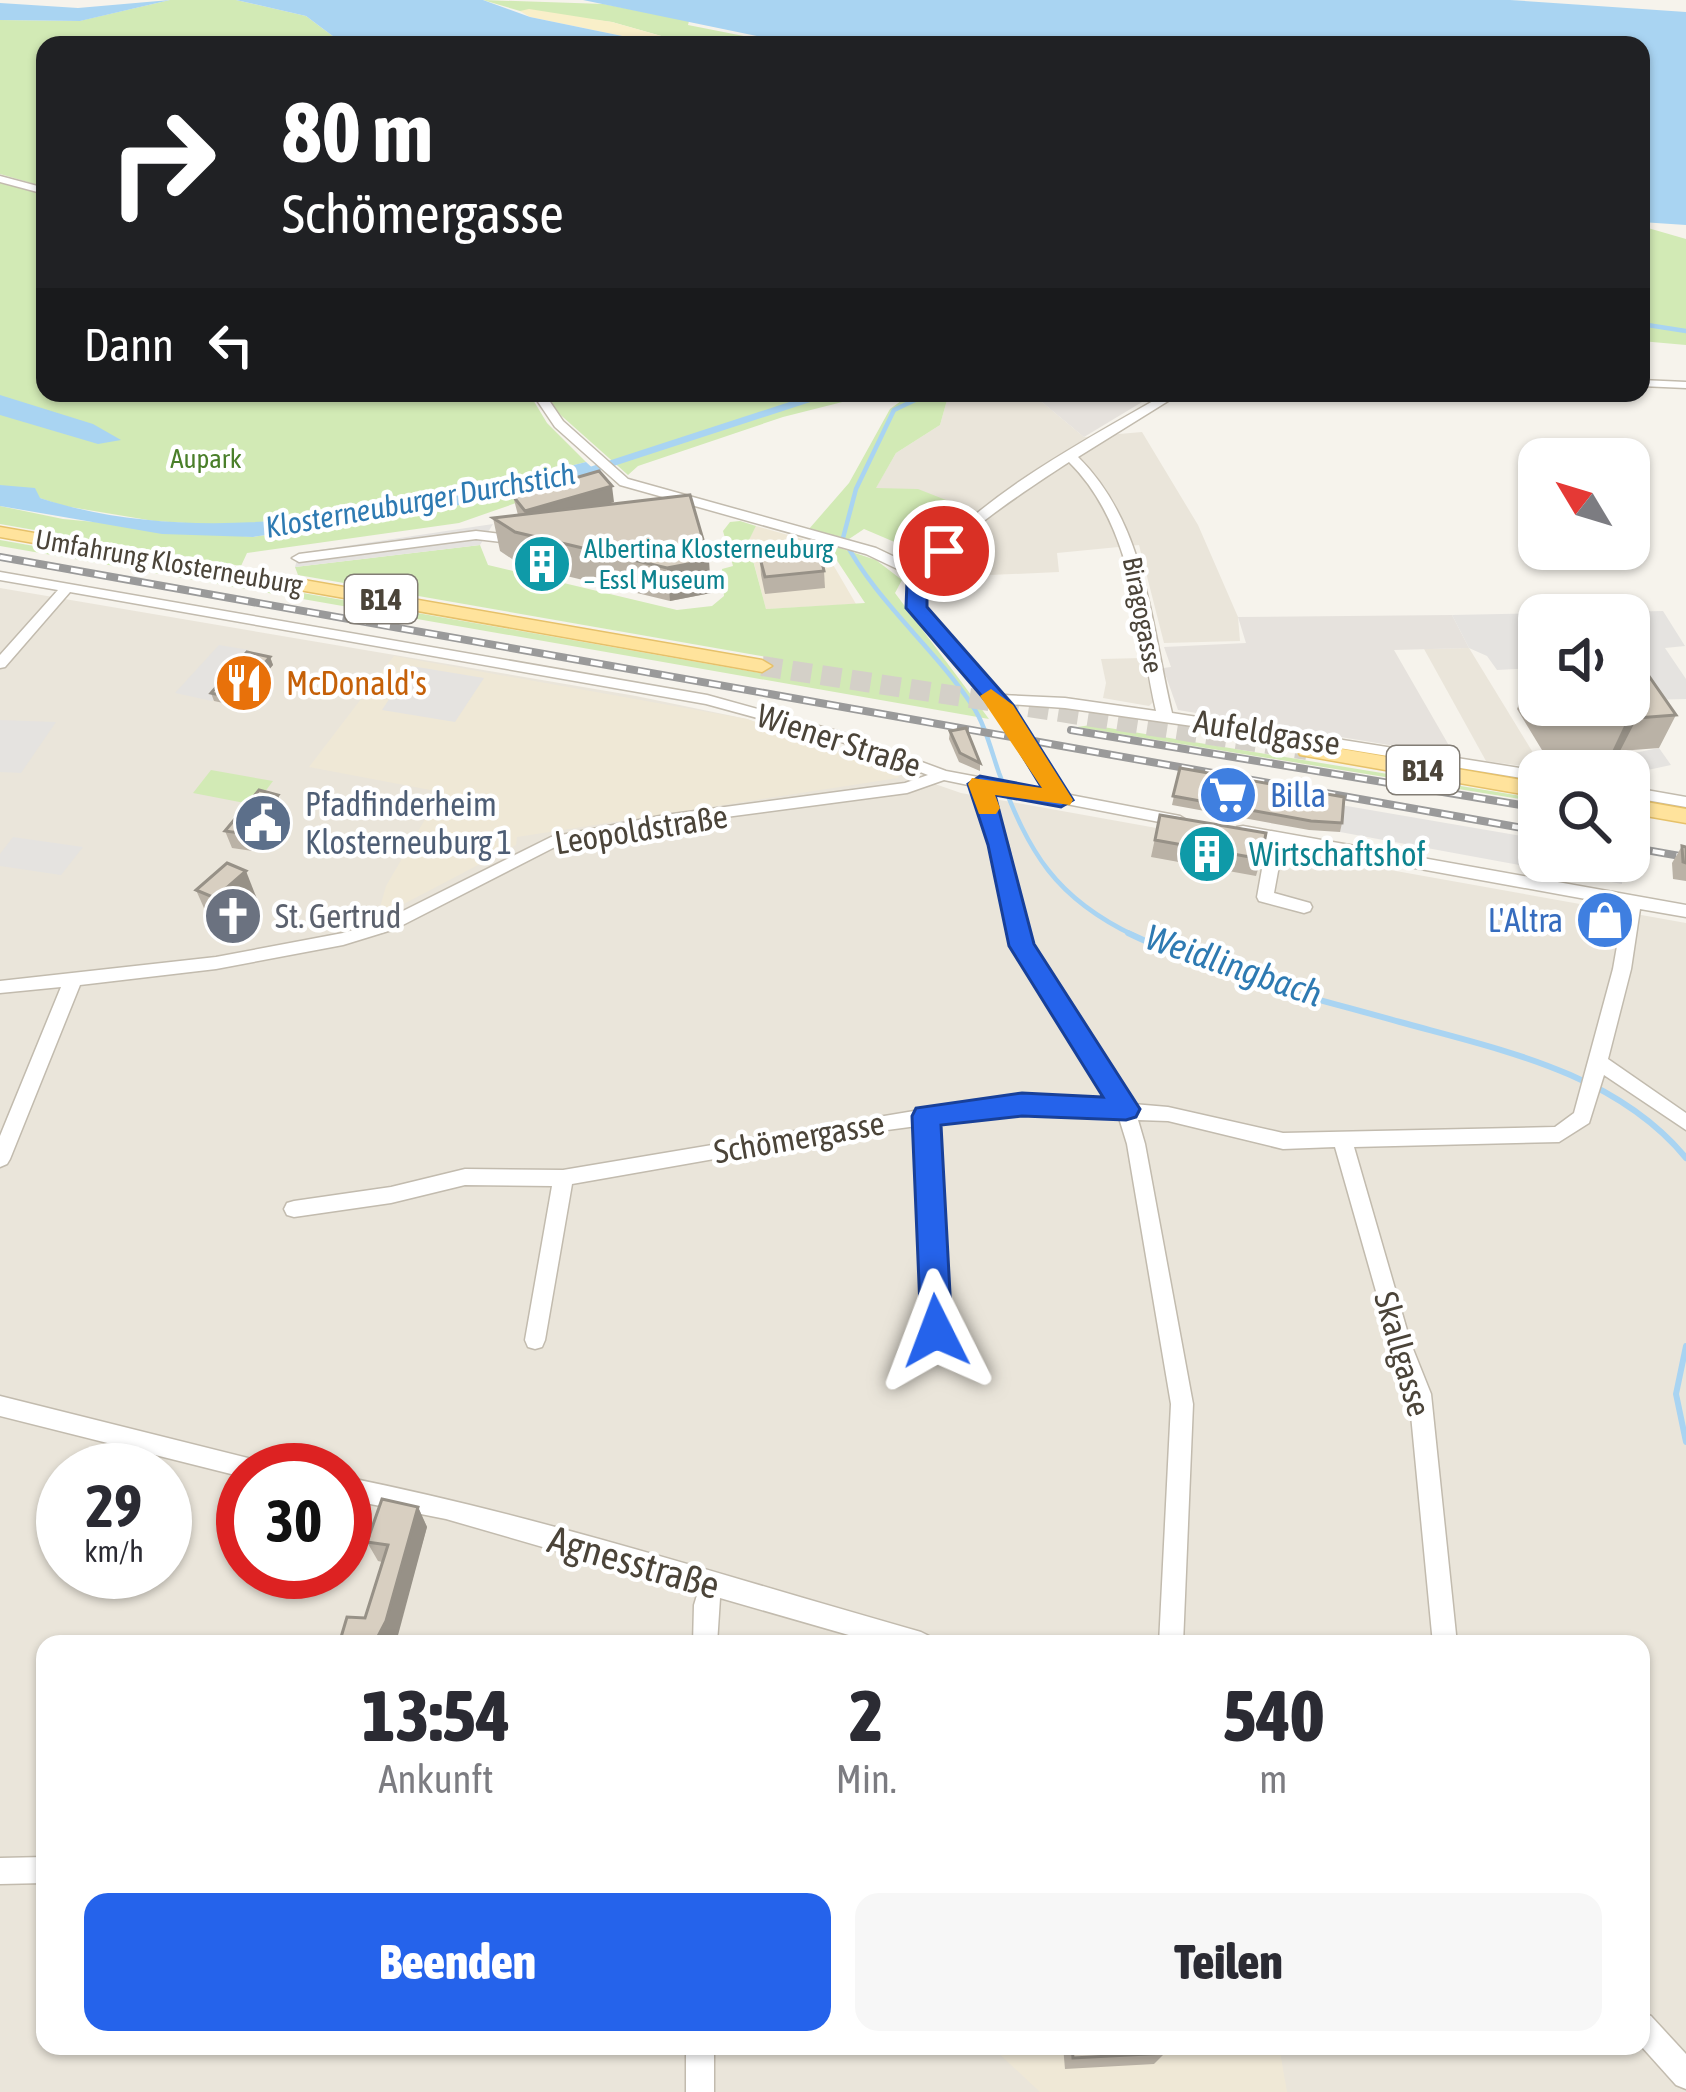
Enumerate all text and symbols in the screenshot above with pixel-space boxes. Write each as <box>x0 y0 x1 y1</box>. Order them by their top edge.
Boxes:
icon: right <box>84 84 240 240</box>
text: 80 m <box>282 84 433 180</box>
text: Schömergasse <box>282 183 564 244</box>
icon: left <box>198 312 264 378</box>
text: Dann <box>84 319 174 371</box>
north arrow <box>1518 438 1650 570</box>
map controls <box>1518 438 1650 882</box>
park label: Aupark <box>170 443 242 474</box>
water label: Klosterneuburger Durchstich <box>263 456 577 544</box>
pin <box>893 500 995 602</box>
icon: arrive <box>911 518 977 584</box>
street label: Umfahrung Klosterneuburg <box>33 523 305 601</box>
building icon: Albertina Klosterneuburg – Essl Museum <box>511 533 573 595</box>
place label: Albertina Klosterneuburg – Essl Museum <box>584 533 834 595</box>
street label: Biragogasse <box>1117 554 1169 676</box>
road number: B14 <box>345 575 417 623</box>
button: sound <box>1518 594 1650 726</box>
restaurant icon: McDonald's <box>213 652 275 714</box>
place label: McDonald's <box>286 664 427 702</box>
street label: Wiener Straße <box>752 696 926 784</box>
street label: Aufeldgasse <box>1191 702 1343 762</box>
road number: B14 <box>1387 746 1459 794</box>
button: search <box>1518 750 1650 882</box>
supermarket icon: Billa <box>1197 764 1259 826</box>
place label: Billa <box>1270 776 1326 814</box>
place label: Pfadfinderheim Klosterneuburg 1 <box>305 785 512 861</box>
public building icon: Pfadfinderheim Klosterneuburg 1 <box>232 792 294 854</box>
street label: Leopoldstraße <box>552 797 730 861</box>
building icon: Wirtschaftshof <box>1176 823 1238 885</box>
place label: Wirtschaftshof <box>1249 835 1426 873</box>
church icon: St. Gertrud <box>202 885 264 947</box>
shop icon: L'Altra <box>1574 889 1636 951</box>
place label: St. Gertrud <box>275 897 401 935</box>
place label: L'Altra <box>1488 901 1563 939</box>
water label: Weidlingbach <box>1140 915 1328 1015</box>
street label: Schömergasse <box>711 1103 887 1171</box>
position arrow <box>873 1268 999 1394</box>
street label: Skallgasse <box>1367 1287 1439 1421</box>
speed limit sign: 30 <box>216 1443 372 1599</box>
text: 29 <box>86 1471 142 1540</box>
street label: Agnesstraße <box>543 1517 725 1607</box>
text: km/h <box>84 1534 144 1568</box>
text: 13:54 <box>362 1674 510 1756</box>
text: 2 <box>849 1674 883 1756</box>
text: 540 <box>1223 1674 1324 1756</box>
text: Ankunft <box>378 1757 493 1801</box>
text: Min. <box>836 1757 897 1801</box>
text: m <box>1259 1757 1287 1801</box>
button: Beenden <box>84 1893 831 2031</box>
button: Teilen <box>855 1893 1602 2031</box>

